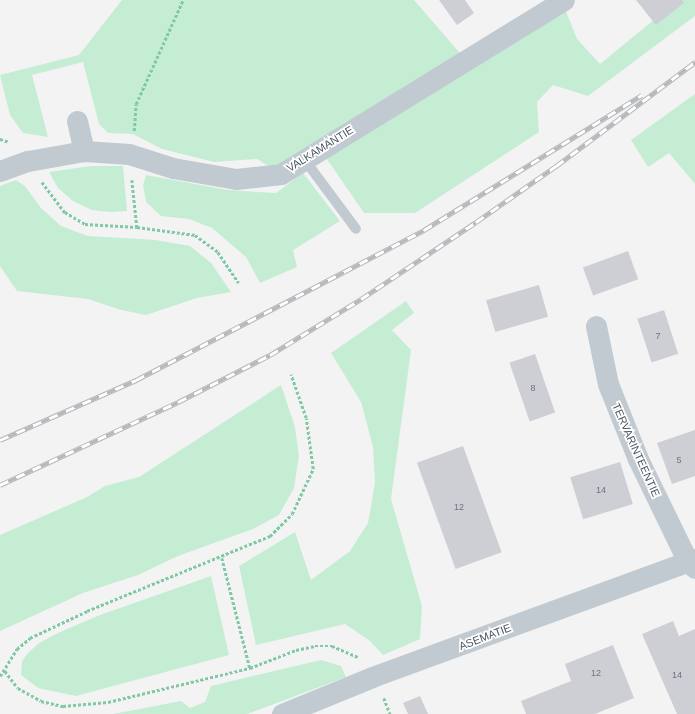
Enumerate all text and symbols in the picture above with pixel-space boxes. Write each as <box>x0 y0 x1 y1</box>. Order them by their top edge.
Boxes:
street label: VALKAMANTIE <box>284 123 356 175</box>
house number: 7 <box>655 331 661 341</box>
house number: 8 <box>530 383 536 393</box>
street label: TERVARINTEENTIE <box>609 401 663 499</box>
house number: 5 <box>676 455 682 465</box>
house number: 14 <box>596 485 606 495</box>
house number: 12 <box>454 502 464 512</box>
street label: ASEMATIE <box>457 621 513 653</box>
house number: 12 <box>591 668 601 678</box>
house number: 14 <box>672 670 682 680</box>

